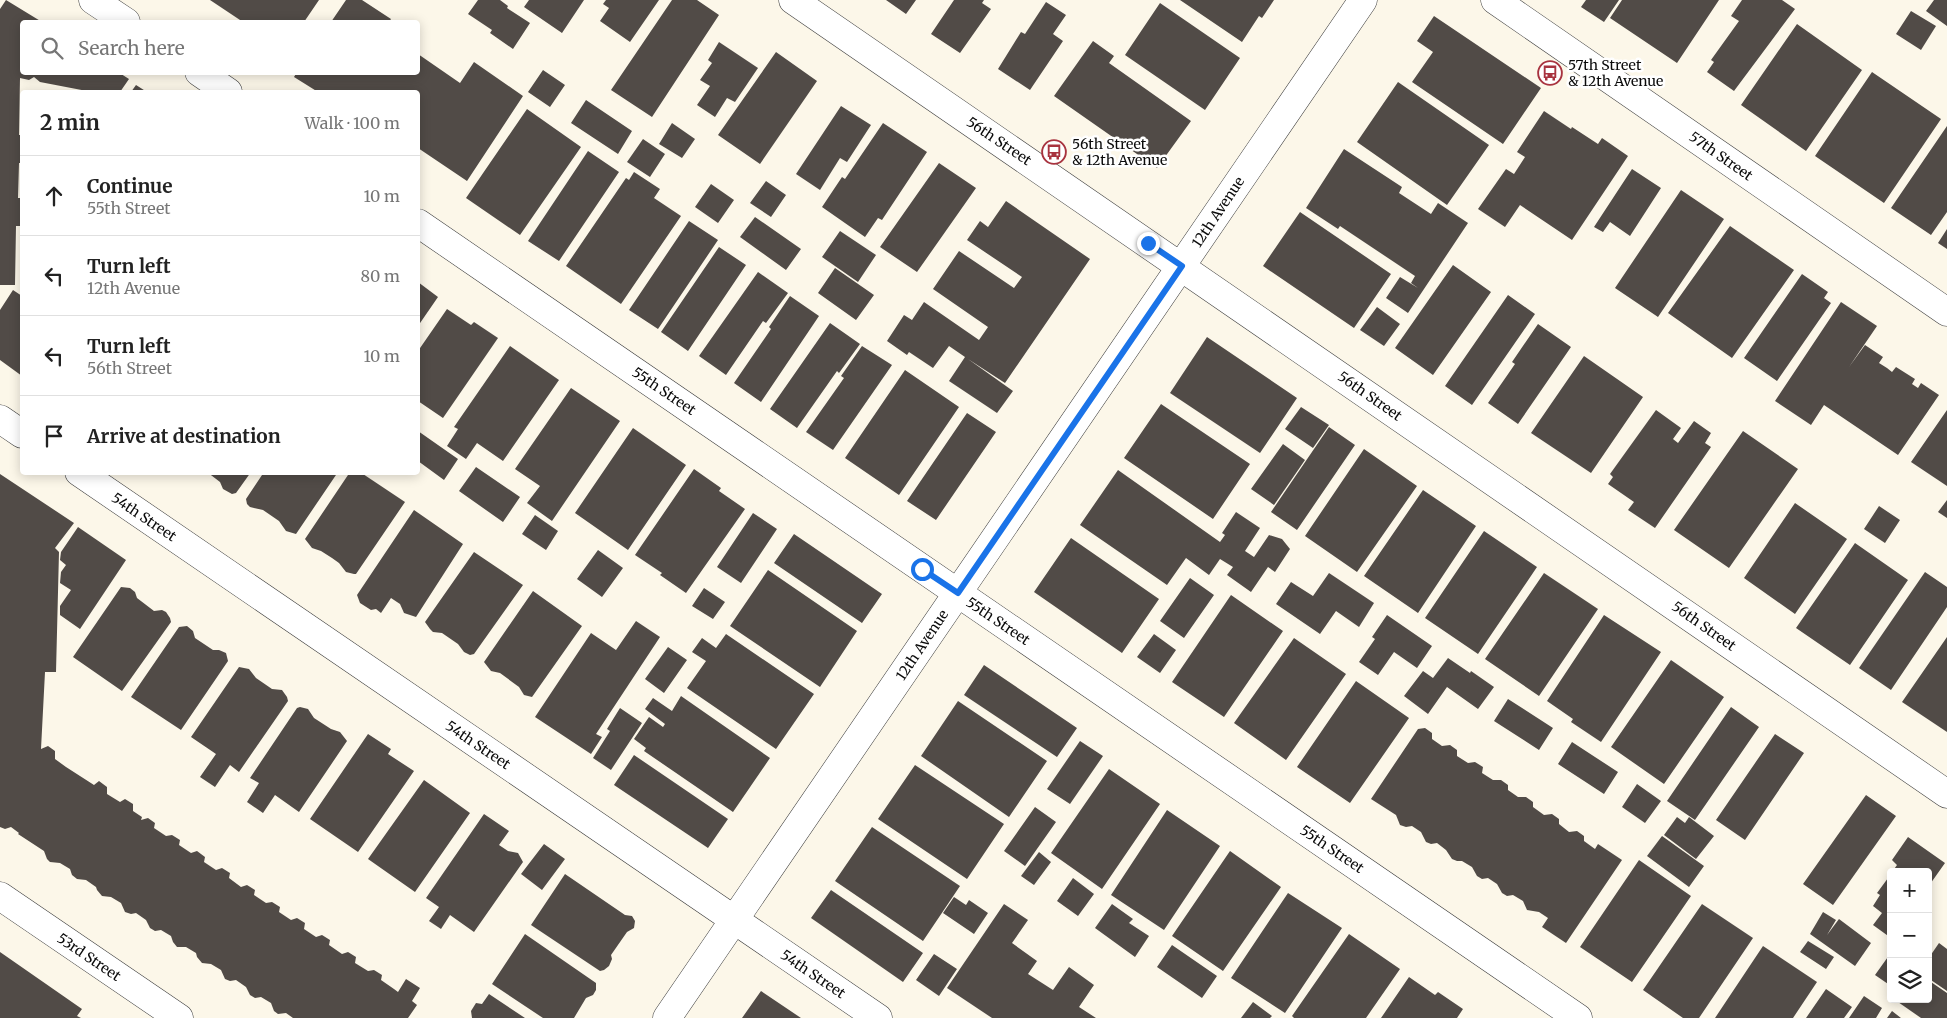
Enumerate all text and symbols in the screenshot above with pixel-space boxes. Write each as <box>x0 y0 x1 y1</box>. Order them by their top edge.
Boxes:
search box <box>20 20 420 75</box>
icon: search <box>38 34 66 62</box>
text: Search here <box>78 36 185 60</box>
place label: 57th Street & 12th Avenue <box>1568 56 1663 90</box>
bus stop icon: 57th Street & 12th Avenue <box>1537 60 1563 86</box>
text: 2 min <box>40 109 100 136</box>
text: Walk · 100 m <box>305 113 400 133</box>
street label: 56th Street <box>963 113 1035 170</box>
street label: 57th Street <box>1686 128 1757 185</box>
place label: 56th Street & 12th Avenue <box>1072 135 1167 169</box>
bus stop icon: 56th Street & 12th Avenue <box>1041 139 1067 165</box>
street label: 12th Avenue <box>1188 173 1248 251</box>
text: Continue <box>87 174 173 198</box>
icon: ahead <box>40 182 68 210</box>
text: 10 m <box>363 186 400 206</box>
text: 55th Street <box>87 198 171 218</box>
route end <box>1137 232 1160 255</box>
text: Turn left <box>87 254 171 278</box>
icon: left <box>40 262 68 290</box>
text: 80 m <box>361 266 400 286</box>
text: 12th Avenue <box>87 278 180 298</box>
text: Turn left <box>87 334 171 358</box>
icon: left <box>40 342 68 370</box>
text: 10 m <box>363 346 400 366</box>
text: 56th Street <box>87 358 172 378</box>
street label: 55th Street <box>629 363 700 419</box>
street label: 56th Street <box>1334 367 1406 425</box>
icon: arrive <box>40 422 68 450</box>
text: Arrive at destination <box>87 424 281 448</box>
street label: 54th Street <box>108 489 180 546</box>
route start <box>911 558 934 581</box>
street label: 55th Street <box>963 593 1034 649</box>
street label: 56th Street <box>1668 597 1740 655</box>
street label: 12th Avenue <box>892 606 952 684</box>
street label: 54th Street <box>442 717 514 774</box>
street label: 55th Street <box>1297 821 1368 877</box>
map controls <box>1887 868 1932 1003</box>
button: + <box>1887 868 1932 913</box>
button: − <box>1887 913 1932 958</box>
street label: 53rd Street <box>54 929 125 985</box>
street label: 54th Street <box>777 946 849 1003</box>
button: layers <box>1887 958 1932 1003</box>

